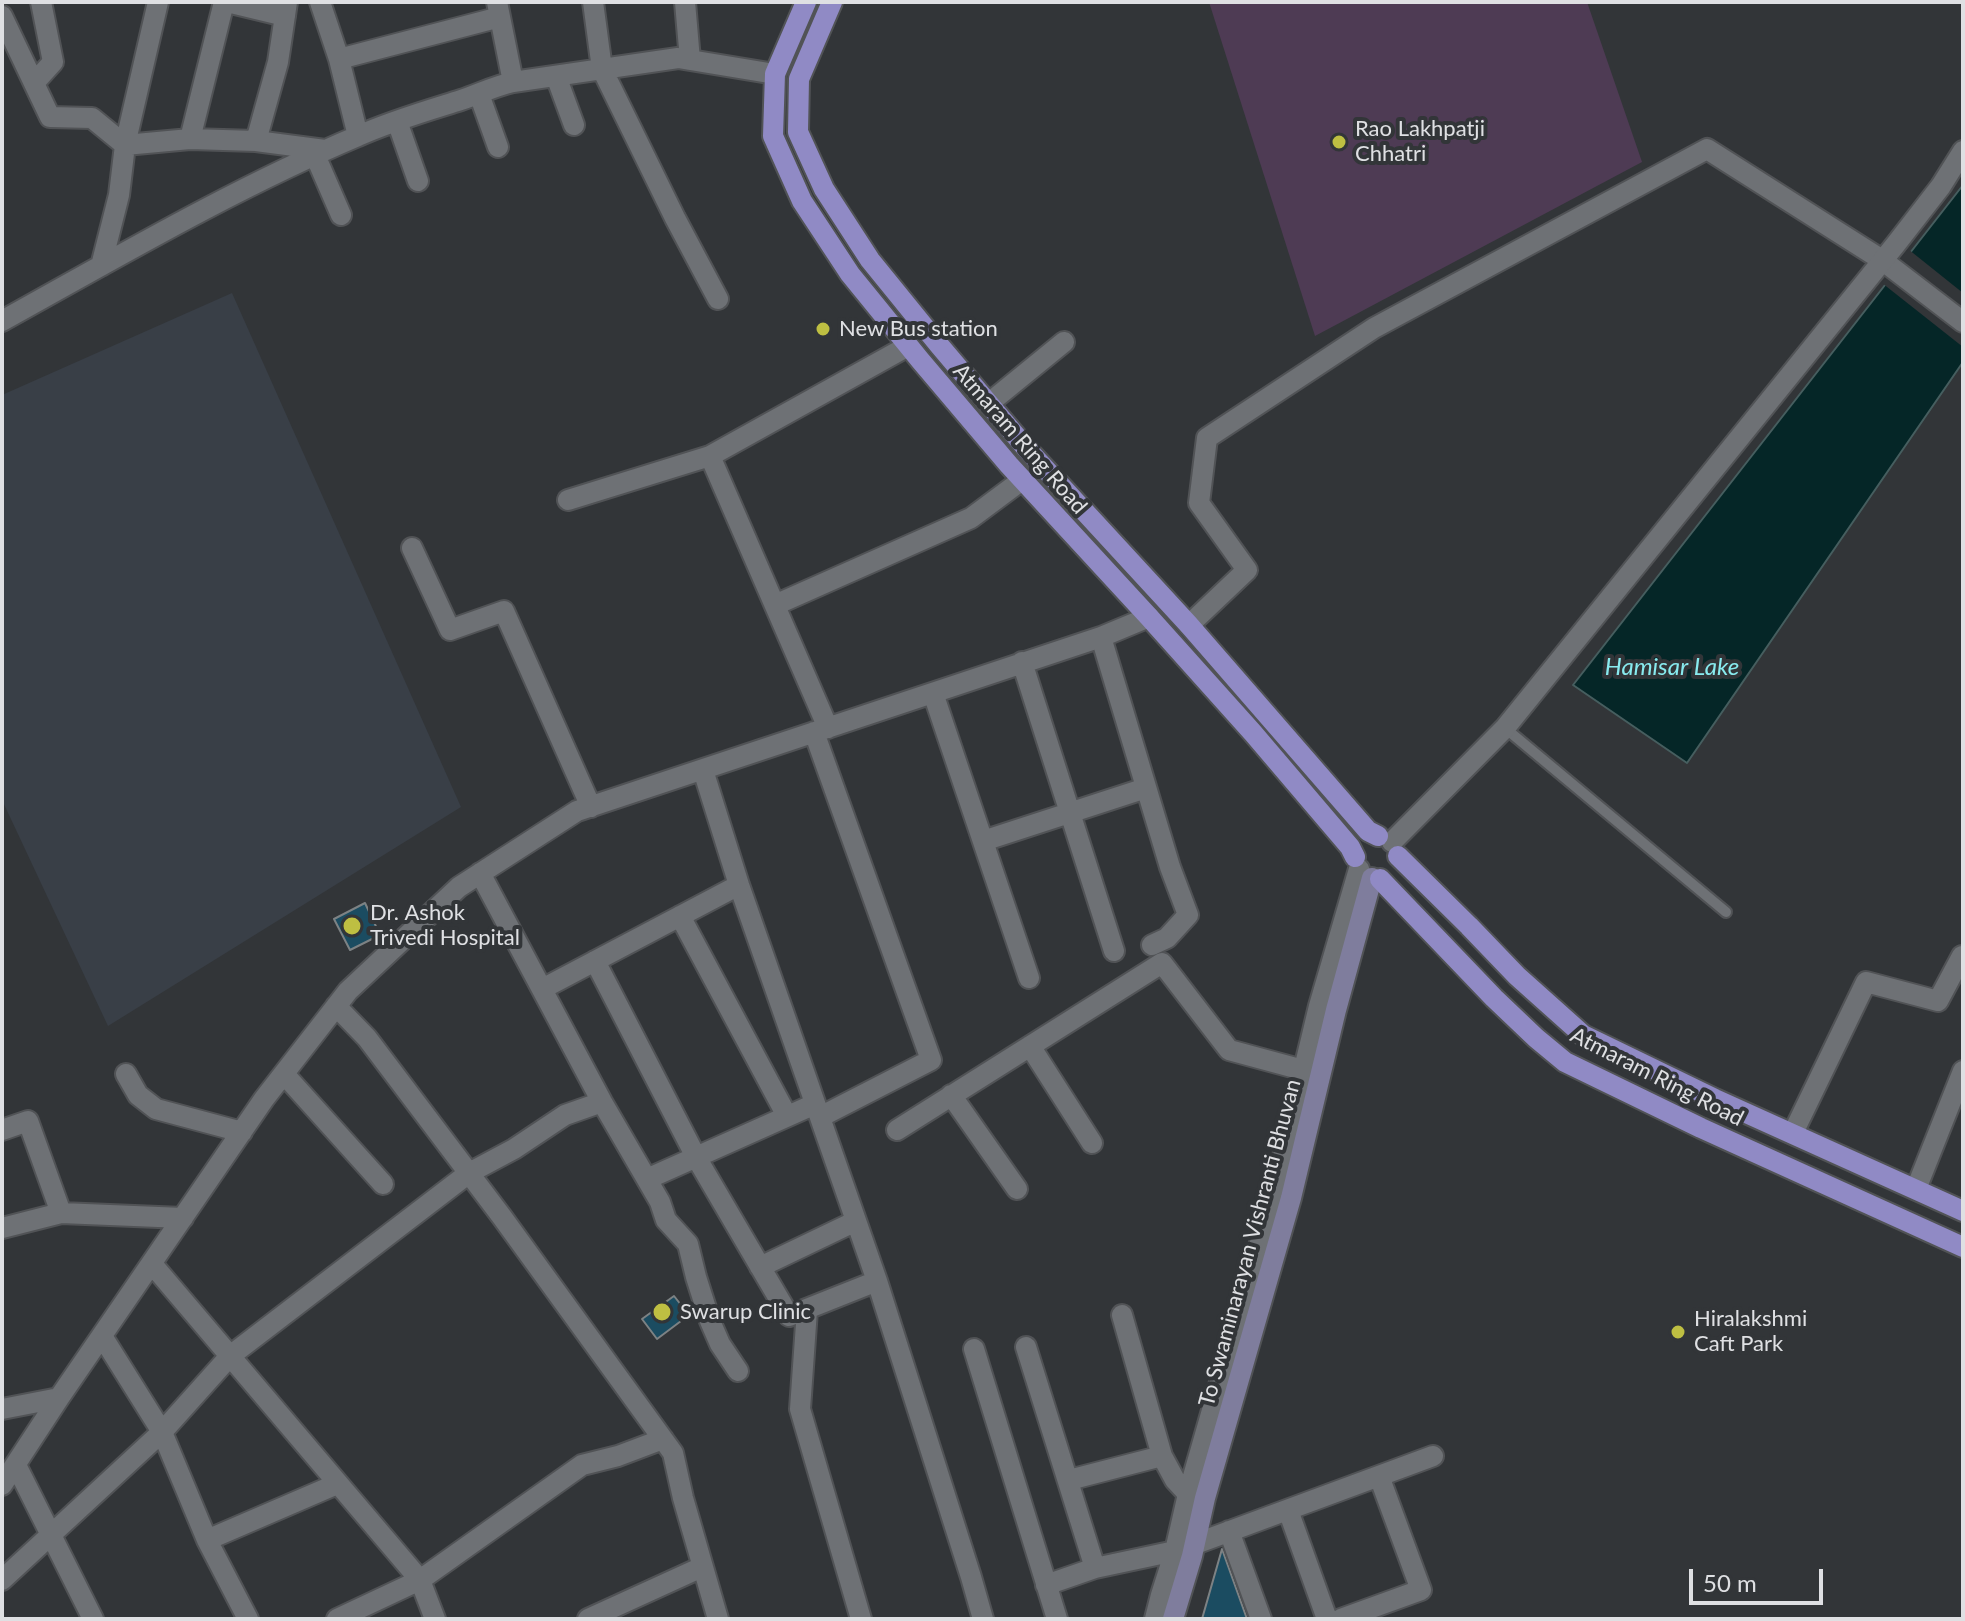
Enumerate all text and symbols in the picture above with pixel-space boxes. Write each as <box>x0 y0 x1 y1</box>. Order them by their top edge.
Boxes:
place label: Rao Lakhpatji Chhatri <box>1355 116 1485 168</box>
marker: Rao Lakhpatji Chhatri <box>1330 133 1348 151</box>
place label: New Bus station <box>839 316 998 342</box>
marker: New Bus station <box>814 320 832 338</box>
street label: Atmaram Ring Road <box>947 358 1093 520</box>
water label: Hamisar Lake <box>1605 653 1739 681</box>
place label: Dr. Ashok Trivedi Hospital <box>370 900 520 952</box>
marker: Dr. Ashok Trivedi Hospital <box>341 915 363 937</box>
street label: Atmaram Ring Road <box>1566 1022 1748 1132</box>
street label: To Swaminarayan Vishranti Bhuvan <box>1194 1076 1306 1410</box>
place label: Swarup Clinic <box>680 1299 811 1325</box>
marker: Swarup Clinic <box>651 1301 673 1323</box>
place label: Hiralakshmi Caft Park <box>1694 1306 1807 1358</box>
marker: Hiralakshmi Caft Park <box>1669 1323 1687 1341</box>
scale bar <box>1693 1553 1827 1603</box>
text: 50 m <box>1703 1568 1757 1597</box>

